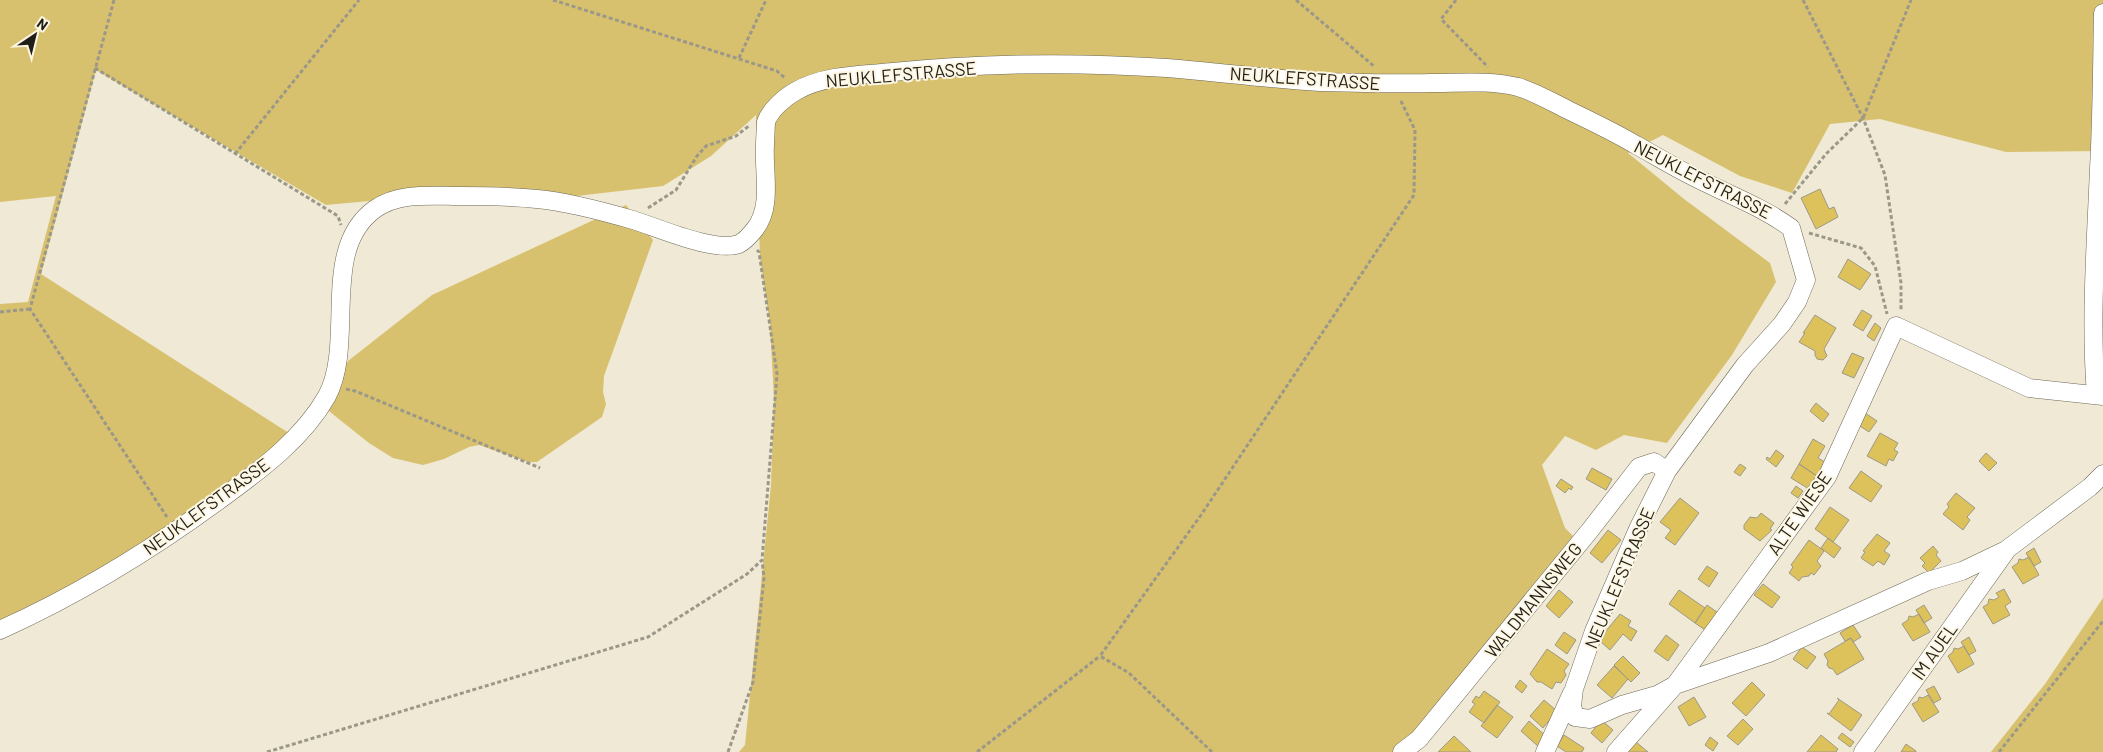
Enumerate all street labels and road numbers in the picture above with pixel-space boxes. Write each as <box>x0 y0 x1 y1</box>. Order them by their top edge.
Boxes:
street label: NEUKLEFSTRASSE <box>825 56 977 92</box>
street label: NEUKLEFSTRASSE <box>1229 62 1381 94</box>
street label: NEUKLEFSTRASSE <box>1631 135 1775 223</box>
street label: NEUKLEFSTRASSE <box>138 453 274 559</box>
street label: ALTE WIESE <box>1762 467 1836 559</box>
street label: NEUKLEFSTRASSE <box>1579 504 1659 652</box>
street label: WALDMANNSWEG <box>1480 538 1586 662</box>
street label: IM AUEL <box>1906 618 1962 684</box>

